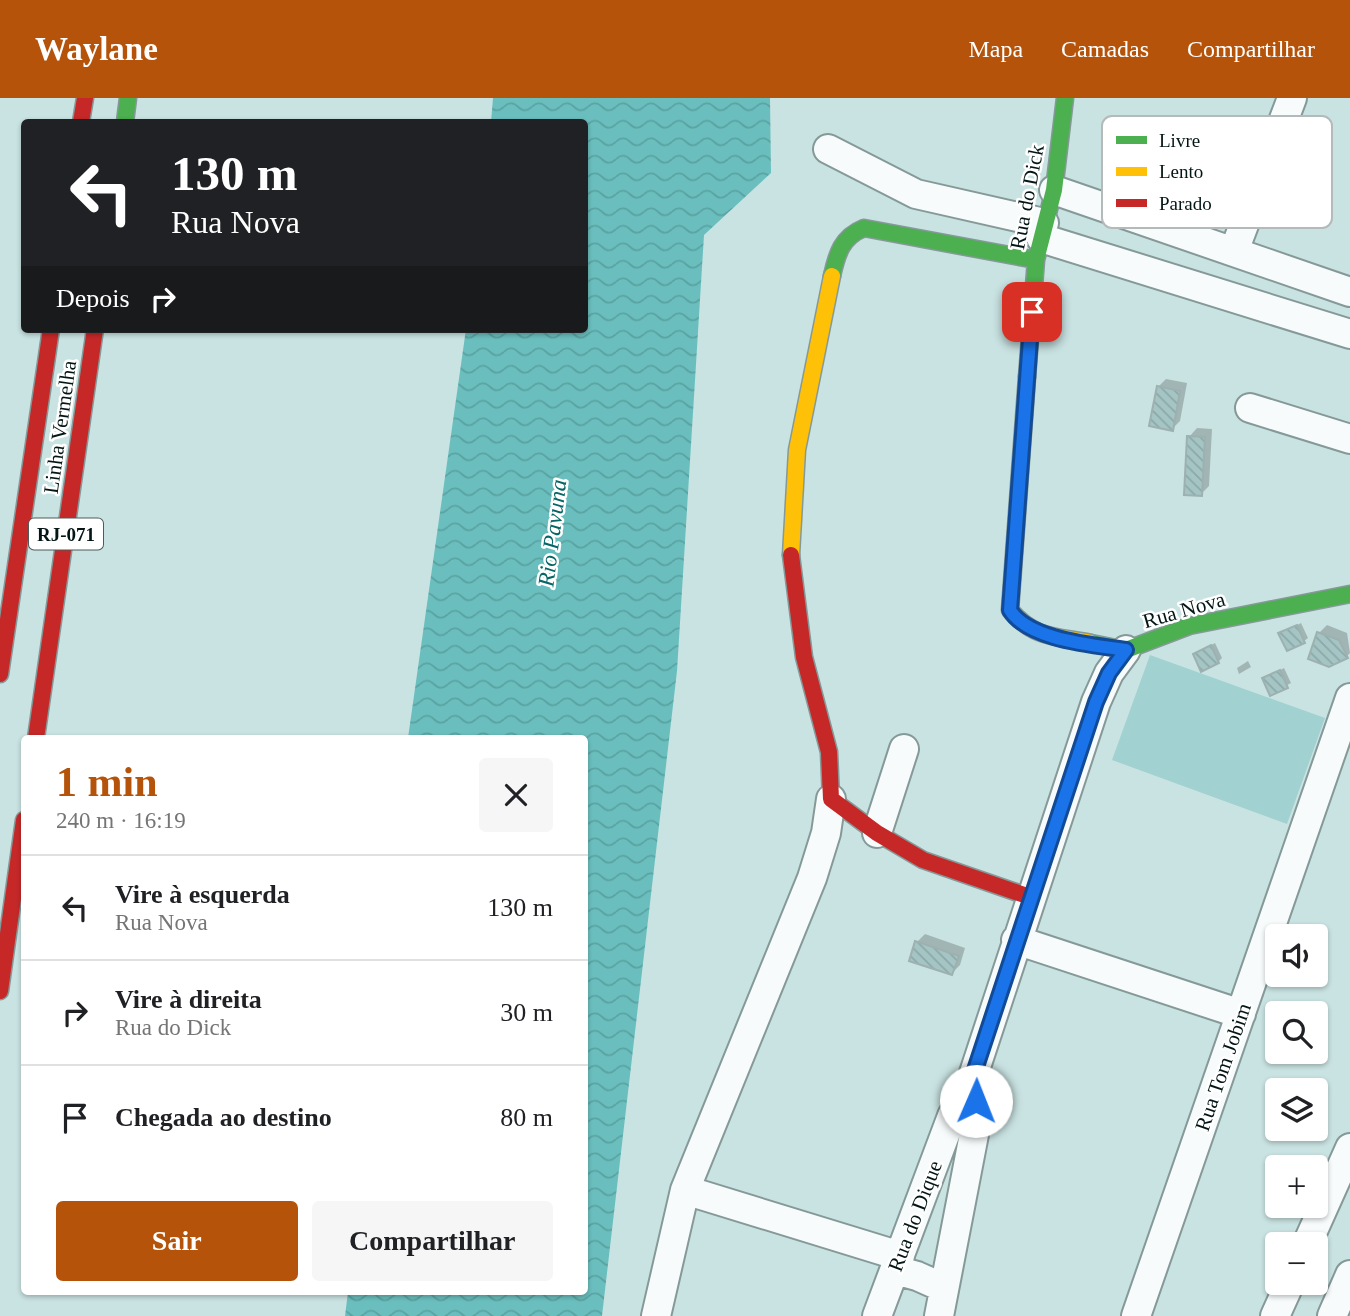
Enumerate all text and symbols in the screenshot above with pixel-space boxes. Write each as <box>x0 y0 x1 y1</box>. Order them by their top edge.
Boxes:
text: Waylane <box>35 31 158 67</box>
text: Mapa <box>968 36 1023 62</box>
text: Camadas <box>1061 36 1149 62</box>
text: Compartilhar <box>1187 36 1315 62</box>
legend <box>1102 116 1332 228</box>
text: Livre <box>1159 130 1200 151</box>
street label: Rua do Dick <box>1005 142 1049 251</box>
text: 130 m <box>171 146 298 201</box>
icon: left <box>56 147 147 238</box>
text: Lento <box>1159 161 1203 182</box>
text: Parado <box>1159 193 1212 214</box>
text: Rua Nova <box>171 204 300 240</box>
icon: right <box>144 280 182 318</box>
pin <box>1002 282 1062 342</box>
text: Depois <box>56 284 130 313</box>
icon: arrive <box>1013 293 1051 331</box>
street label: Linha Vermelha <box>39 358 81 495</box>
water label: Rio Pavuna <box>533 478 571 589</box>
road number: RJ-071 <box>29 518 103 550</box>
street label: Rua Nova <box>1140 587 1229 633</box>
button: close <box>479 758 553 832</box>
text: 1 min <box>56 759 158 805</box>
text: 240 m · 16:19 <box>56 808 186 833</box>
text: Vire à esquerda <box>115 880 290 909</box>
icon: left <box>56 889 94 927</box>
text: 130 m <box>487 893 553 922</box>
text: Rua Nova <box>115 910 208 935</box>
map controls <box>1265 924 1328 1295</box>
button: sound <box>1265 924 1328 987</box>
text: Vire à direita <box>115 985 262 1014</box>
icon: right <box>56 994 94 1032</box>
text: 30 m <box>500 998 553 1027</box>
street label: Rua Tom Jobim <box>1190 1000 1256 1134</box>
button: search <box>1265 1001 1328 1064</box>
text: Rua do Dick <box>115 1015 231 1040</box>
position arrow <box>939 1064 1013 1138</box>
button: layers <box>1265 1078 1328 1141</box>
icon: arrive <box>56 1099 94 1137</box>
text: Chegada ao destino <box>115 1103 332 1132</box>
text: 80 m <box>500 1103 553 1132</box>
button: + <box>1265 1155 1328 1218</box>
street label: Rua do Dique <box>883 1157 947 1275</box>
button: Sair <box>56 1201 298 1281</box>
button: Compartilhar <box>312 1201 553 1281</box>
button: − <box>1265 1232 1328 1295</box>

